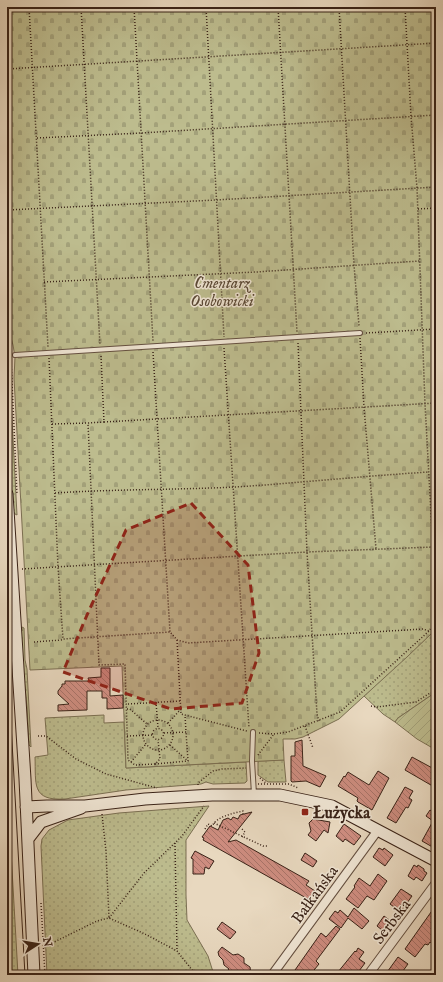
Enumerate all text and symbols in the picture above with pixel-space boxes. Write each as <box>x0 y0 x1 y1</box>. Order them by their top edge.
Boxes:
park label: Cmentarz Osobowicki <box>190 274 255 312</box>
place label: Łużycka <box>313 804 371 824</box>
marker: Łużycka <box>300 807 310 817</box>
street label: Bałkańska <box>288 862 343 928</box>
street label: Serbska <box>369 896 416 949</box>
north arrow <box>18 924 58 964</box>
text: N <box>39 935 55 949</box>

